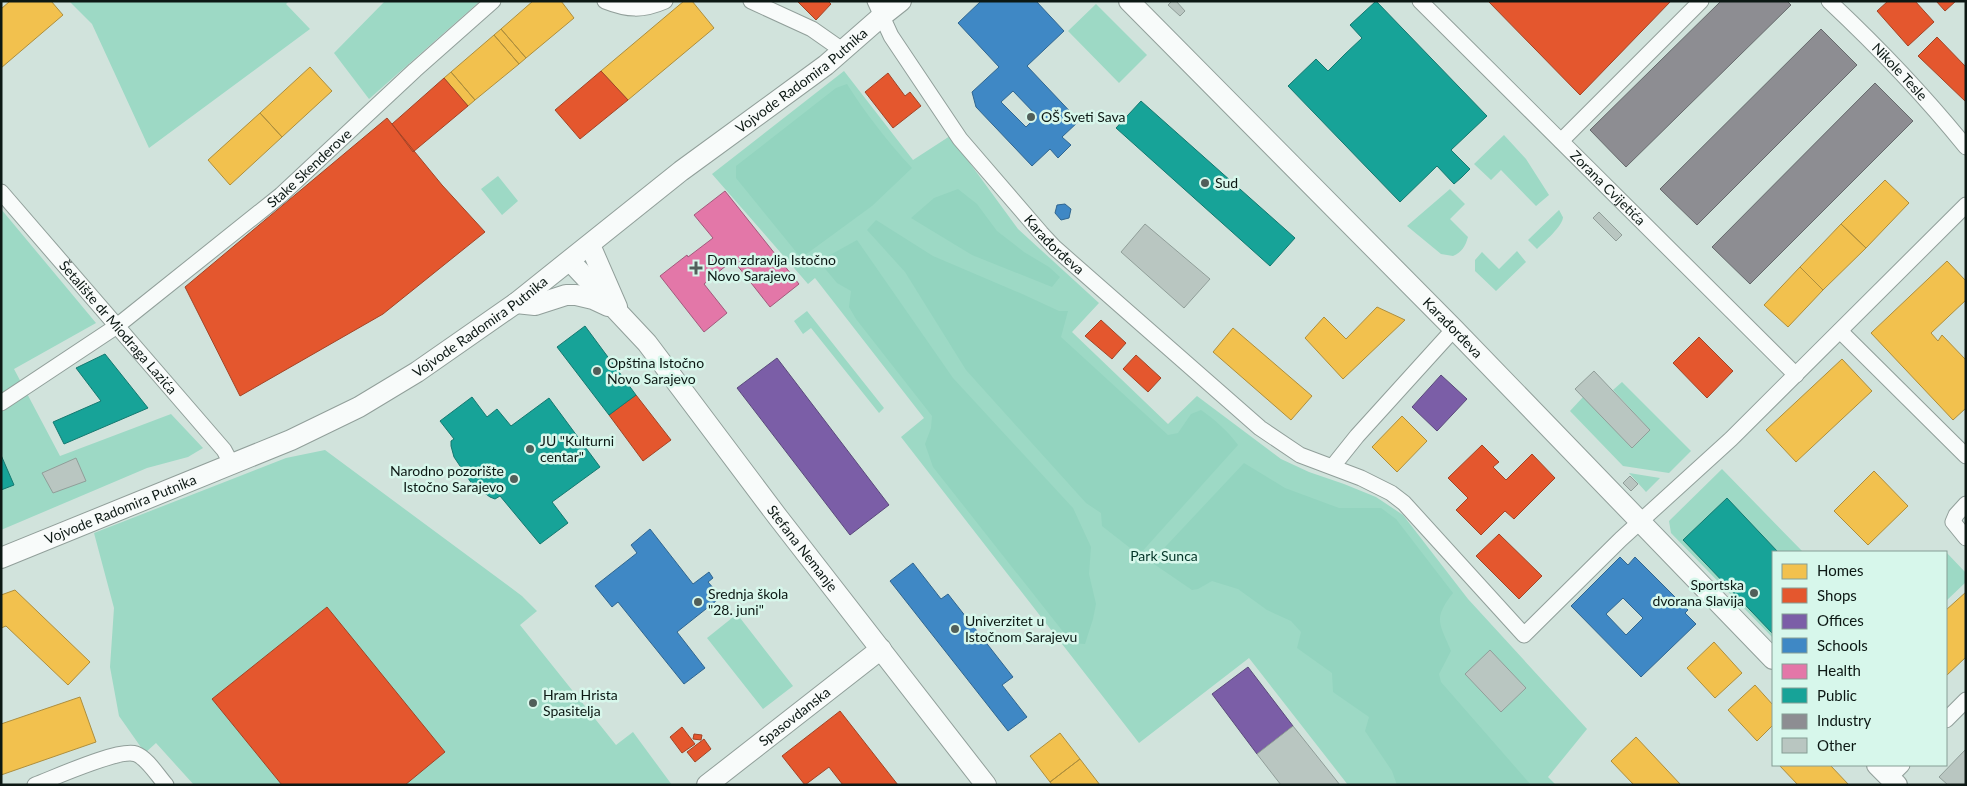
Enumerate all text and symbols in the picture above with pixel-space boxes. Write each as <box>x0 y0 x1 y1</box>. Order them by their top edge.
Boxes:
street label: Vojvode Radomira Putnika <box>732 24 870 136</box>
street label: Nikole Tesle <box>1869 39 1931 104</box>
place label: OŠ Sveti Sava <box>1041 108 1126 125</box>
marker: OŠ Sveti Sava <box>1025 111 1037 123</box>
street label: Stake Skenderove <box>263 125 355 211</box>
street label: Zorana Cvijetića <box>1567 147 1649 229</box>
place label: Sud <box>1215 174 1238 191</box>
marker: Sud <box>1199 177 1211 189</box>
street label: Karađorđeva <box>1021 211 1088 278</box>
place label: Dom zdravlja Istočno Novo Sarajevo <box>707 251 836 284</box>
street label: Šetalište dr Miodraga Lazića <box>56 257 181 397</box>
marker: Dom zdravlja Istočno Novo Sarajevo <box>689 261 703 275</box>
street label: Vojvode Radomira Putnika <box>409 272 551 381</box>
street label: Karađorđeva <box>1420 294 1486 361</box>
place label: Opština Istočno Novo Sarajevo <box>607 354 704 387</box>
marker: Opština Istočno Novo Sarajevo <box>591 365 603 377</box>
place label: JU "Kulturni centar" <box>540 432 614 465</box>
marker: JU "Kulturni centar" <box>524 443 536 455</box>
place label: Narodno pozorište Istočno Sarajevo <box>390 462 504 495</box>
street label: Vojvode Radomira Putnika <box>42 471 199 547</box>
marker: Narodno pozorište Istočno Sarajevo <box>508 473 520 485</box>
street label: Stefana Nemanje <box>764 502 841 595</box>
park label: Park Sunca <box>1130 547 1198 564</box>
legend <box>1772 551 1947 766</box>
text: Homes <box>1817 561 1863 579</box>
place label: Sportska dvorana Slavija <box>1652 576 1744 609</box>
place label: Srednja škola "28. juni" <box>708 585 788 618</box>
text: Shops <box>1817 586 1857 604</box>
marker: Sportska dvorana Slavija <box>1748 587 1760 599</box>
marker: Srednja škola "28. juni" <box>692 596 704 608</box>
text: Offices <box>1817 611 1864 629</box>
place label: Univerzitet u Istočnom Sarajevu <box>965 612 1077 645</box>
marker: Univerzitet u Istočnom Sarajevu <box>949 623 961 635</box>
text: Schools <box>1817 636 1868 654</box>
text: Health <box>1817 661 1861 679</box>
street label: Spasovdanska <box>755 683 833 749</box>
place label: Hram Hrista Spasitelja <box>543 686 618 719</box>
text: Public <box>1817 686 1857 704</box>
marker: Hram Hrista Spasitelja <box>527 697 539 709</box>
text: Industry <box>1817 711 1872 729</box>
text: Other <box>1817 736 1857 754</box>

